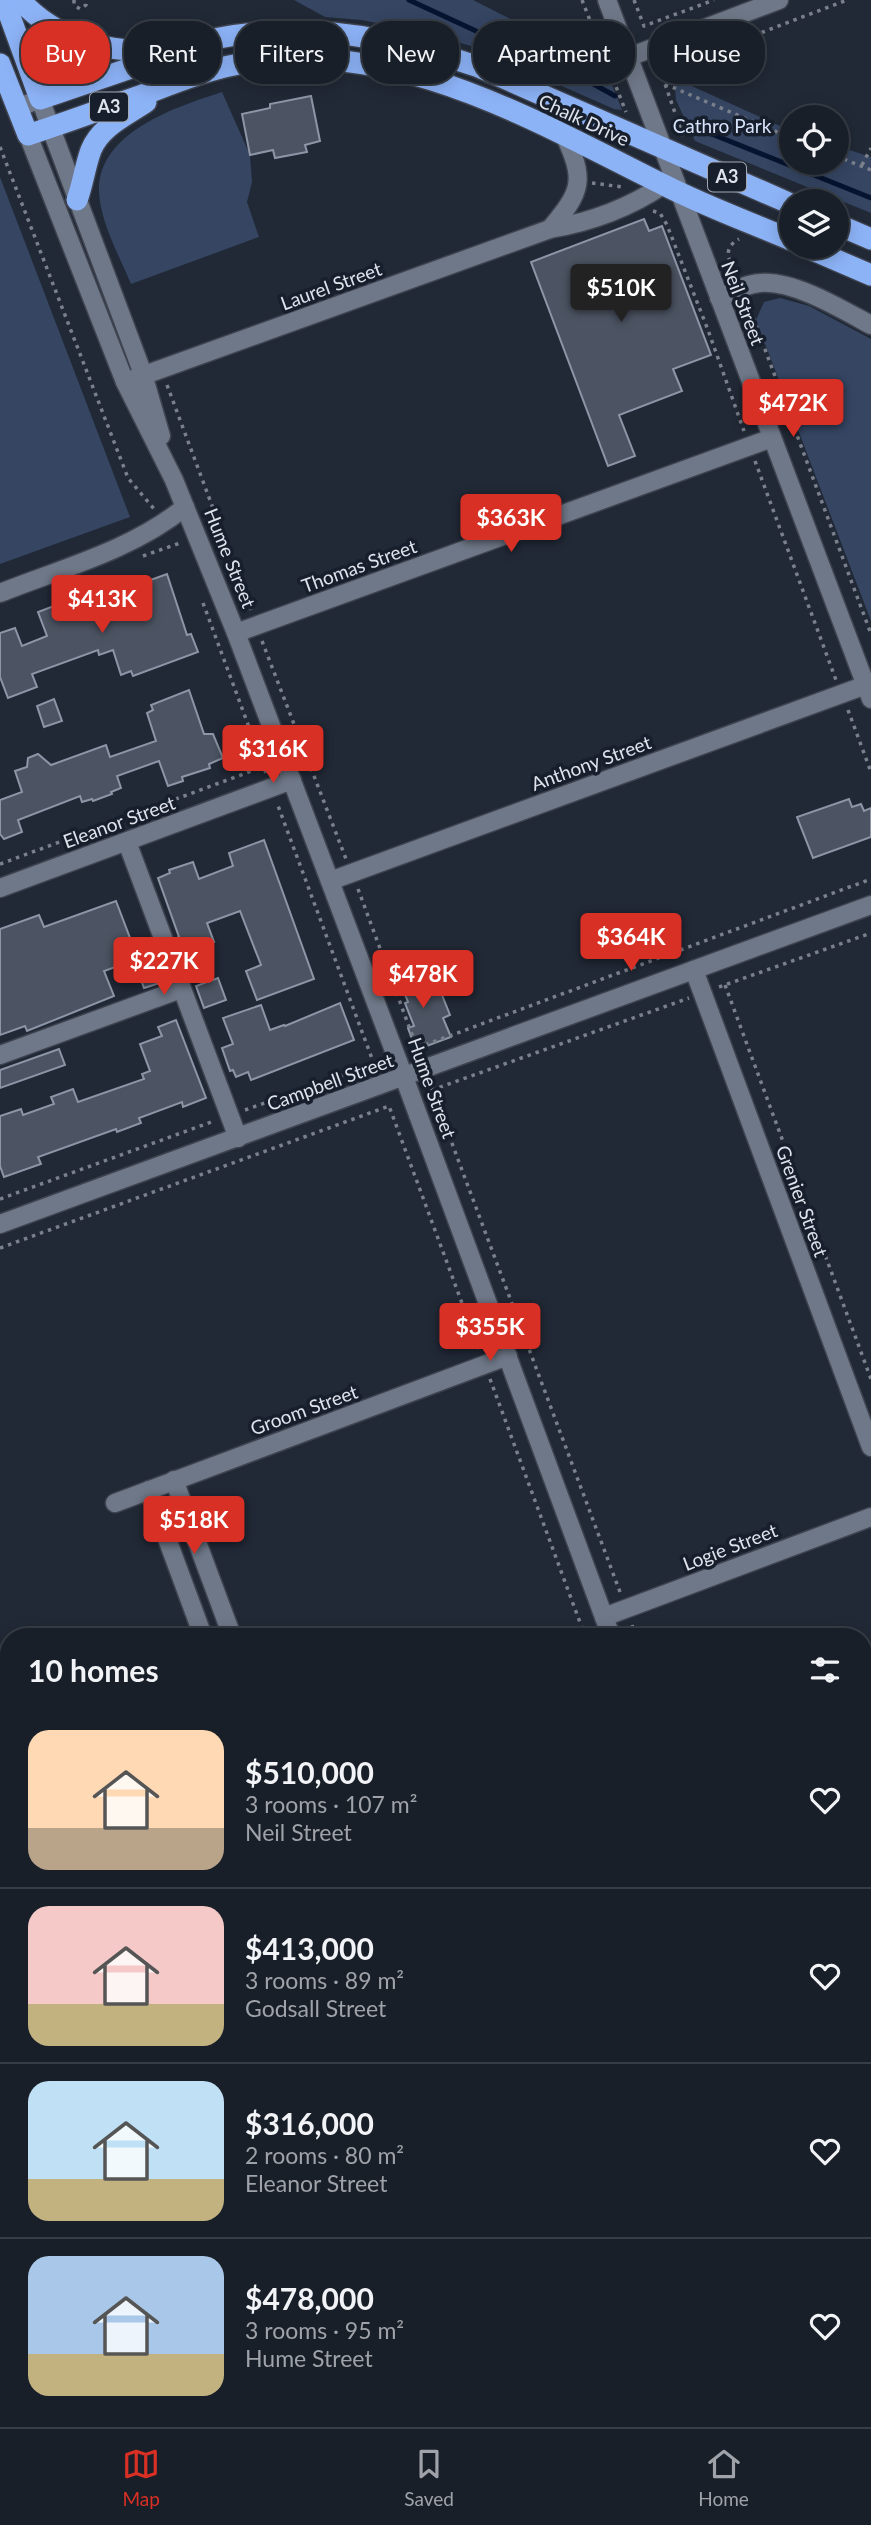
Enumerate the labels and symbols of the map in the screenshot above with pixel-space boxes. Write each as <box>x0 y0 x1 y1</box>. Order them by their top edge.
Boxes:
street label: Chalk Drive <box>535 89 633 150</box>
road number: A3 <box>90 92 128 122</box>
park label: Cathro Park <box>673 114 772 137</box>
road number: A3 <box>708 162 746 192</box>
street label: Laurel Street <box>277 257 385 314</box>
street label: Neil Street <box>717 258 770 348</box>
pin: $510K <box>572 264 670 324</box>
pin: $472K <box>744 380 842 439</box>
pin: $363K <box>462 494 560 554</box>
street label: Hume Street <box>200 505 261 611</box>
street label: Thomas Street <box>298 534 420 597</box>
pin: $413K <box>53 576 151 635</box>
pin: $316K <box>224 726 322 785</box>
street label: Anthony Street <box>528 730 654 795</box>
street label: Eleanor Street <box>60 791 178 852</box>
pin: $364K <box>582 914 680 973</box>
pin: $227K <box>115 937 213 997</box>
pin: $478K <box>374 950 472 1010</box>
street label: Hume Street <box>404 1034 461 1141</box>
street label: Campbell Street <box>263 1048 396 1115</box>
street label: Grenier Street <box>772 1142 833 1260</box>
pin: $355K <box>441 1304 539 1363</box>
street label: Groom Street <box>247 1379 361 1440</box>
pin: $518K <box>145 1496 243 1556</box>
street label: Logie Street <box>679 1518 780 1575</box>

